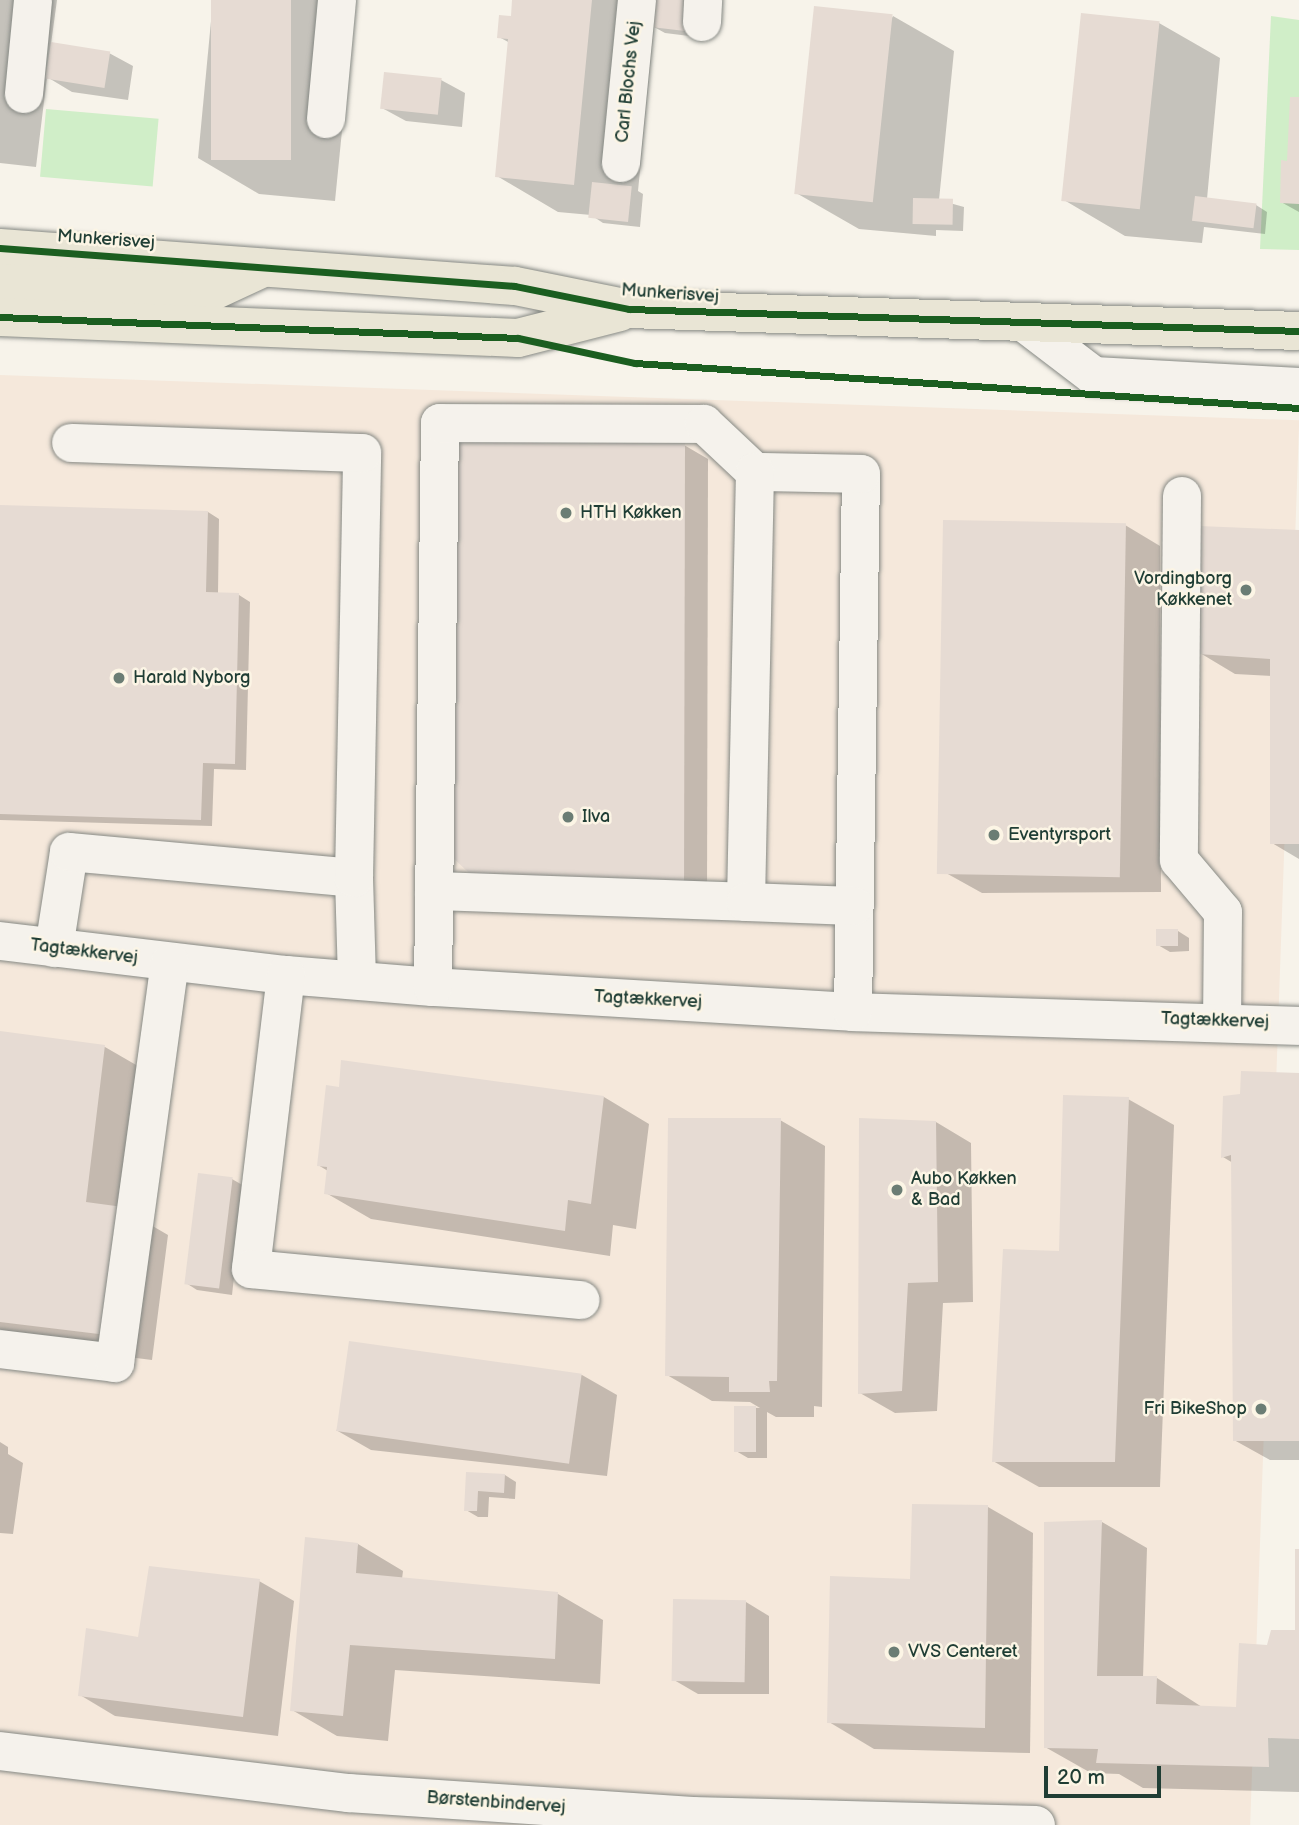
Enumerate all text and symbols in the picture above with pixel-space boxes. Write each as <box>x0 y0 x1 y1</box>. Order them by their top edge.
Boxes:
street label: Carl Blochs Vej <box>612 20 646 144</box>
street label: Munkerisvej <box>56 226 156 254</box>
street label: Munkerisvej <box>620 280 720 308</box>
place label: HTH Køkken <box>580 502 682 524</box>
marker: HTH Køkken <box>558 505 574 521</box>
place label: Vordingborg Køkkenet <box>1134 569 1232 612</box>
marker: Vordingborg Køkkenet <box>1238 582 1254 598</box>
place label: Harald Nyborg <box>133 667 250 689</box>
marker: Harald Nyborg <box>111 670 127 686</box>
place label: Ilva <box>582 806 610 828</box>
marker: Ilva <box>560 809 576 825</box>
place label: Eventyrsport <box>1008 824 1111 846</box>
marker: Eventyrsport <box>986 827 1002 843</box>
street label: Tagtækkervej <box>29 935 139 969</box>
street label: Tagtækkervej <box>593 986 703 1014</box>
street label: Tagtækkervej <box>1161 1008 1269 1034</box>
place label: Aubo Køkken & Bad <box>911 1169 1017 1212</box>
marker: Aubo Køkken & Bad <box>889 1182 905 1198</box>
place label: Fri BikeShop <box>1143 1398 1247 1420</box>
marker: Fri BikeShop <box>1253 1401 1269 1417</box>
place label: VVS Centeret <box>908 1641 1018 1663</box>
marker: VVS Centeret <box>886 1644 902 1660</box>
scale bar <box>1047 1752 1164 1796</box>
text: 20 m <box>1057 1765 1105 1790</box>
street label: Børstenbindervej <box>426 1787 566 1819</box>

